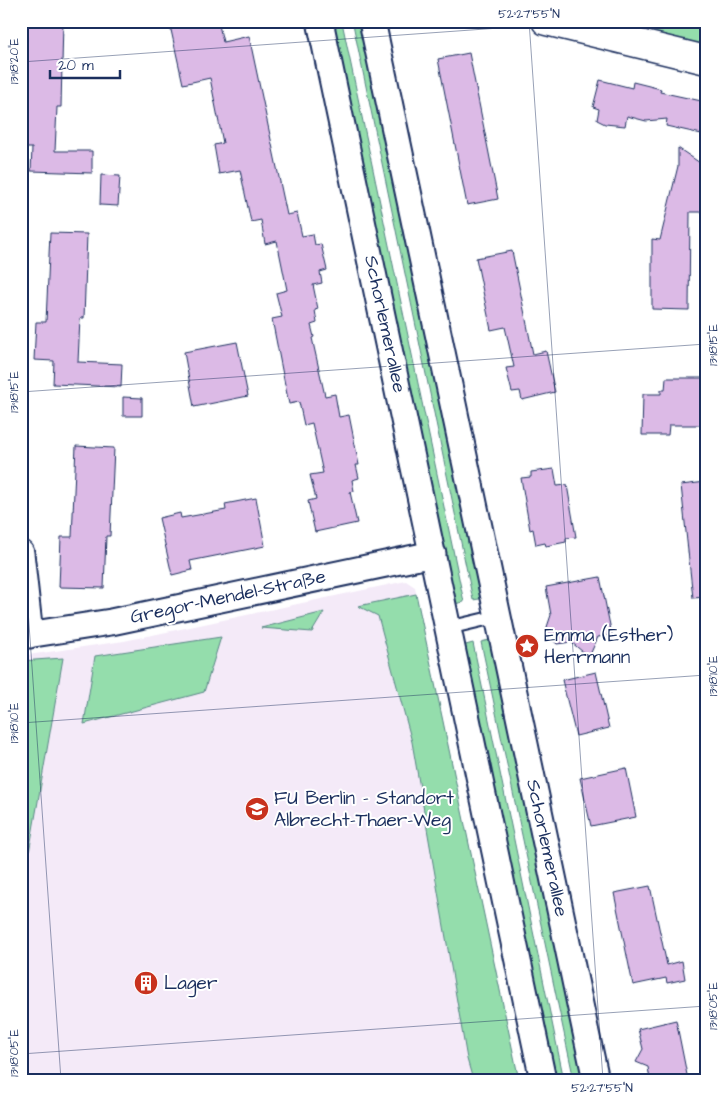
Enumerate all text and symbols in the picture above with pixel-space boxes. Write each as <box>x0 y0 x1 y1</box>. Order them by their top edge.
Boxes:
text: 52°27'55"N <box>498 6 560 23</box>
text: 13°18'20"E <box>6 38 23 84</box>
scale bar <box>50 48 120 80</box>
text: 20 m <box>58 55 94 76</box>
street label: Schorlemerallee <box>357 253 413 395</box>
text: 13°18'15"E <box>705 324 722 366</box>
text: 13°18'15"E <box>6 371 23 413</box>
street label: Gregor-Mendel-Straße <box>128 563 328 632</box>
place label: Emma (Esther) Herrmann <box>544 622 673 671</box>
place icon: Emma (Esther) Herrmann <box>514 633 540 659</box>
text: 13°18'10"E <box>705 656 722 696</box>
text: 13°18'10"E <box>6 703 23 743</box>
street label: Schorlemerallee <box>519 777 575 919</box>
place label: FU Berlin - Standort Albrecht-Thaer-Weg <box>274 785 454 835</box>
school or university icon: FU Berlin - Standort Albrecht-Thaer-Weg <box>244 796 270 822</box>
building icon: Lager <box>133 970 159 996</box>
place label: Lager <box>164 970 218 998</box>
text: 13°18'05"E <box>705 982 722 1030</box>
text: 13°18'05"E <box>6 1029 23 1077</box>
text: 52°27'55"N <box>571 1080 633 1097</box>

